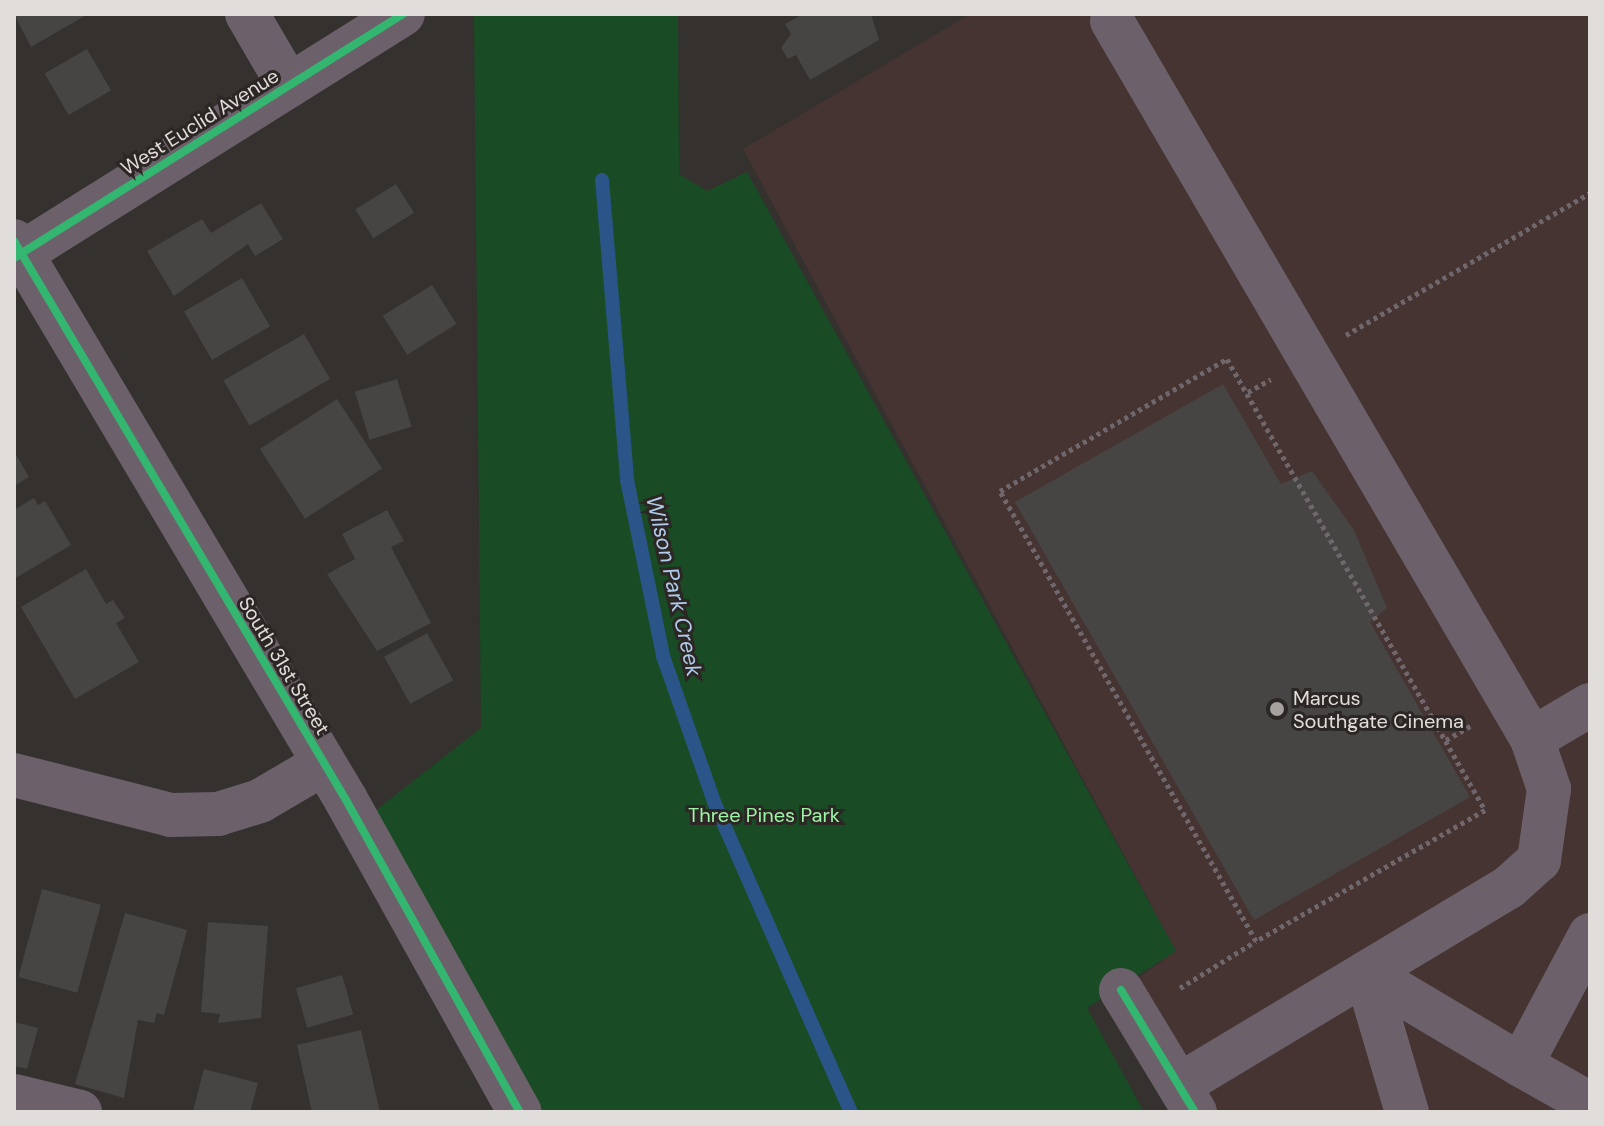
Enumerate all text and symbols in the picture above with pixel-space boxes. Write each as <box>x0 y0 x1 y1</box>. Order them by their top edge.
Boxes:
street label: West Euclid Avenue <box>117 64 283 180</box>
water label: Wilson Park Creek <box>640 493 708 679</box>
street label: South 31st Street <box>233 593 335 739</box>
place label: Marcus Southgate Cinema <box>1293 686 1464 733</box>
marker: Marcus Southgate Cinema <box>1268 700 1286 718</box>
park label: Three Pines Park <box>688 803 840 827</box>

